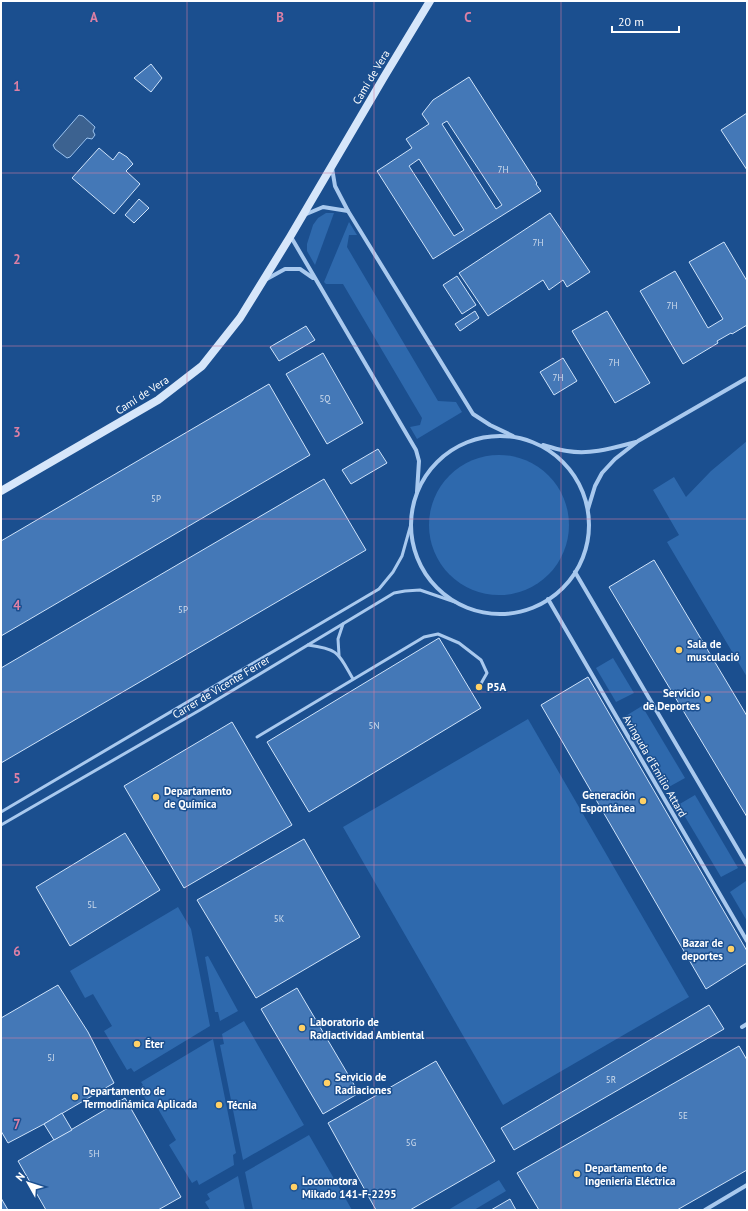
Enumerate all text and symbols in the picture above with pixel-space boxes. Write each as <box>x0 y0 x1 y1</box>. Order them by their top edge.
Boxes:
scale bar <box>612 8 679 34</box>
text: A <box>90 9 98 26</box>
text: B <box>276 9 284 26</box>
text: C <box>464 9 472 26</box>
text: 20 m <box>618 14 644 29</box>
street label: Camí de Vera <box>349 47 393 107</box>
text: 1 <box>13 78 21 95</box>
house number: 7H <box>498 164 508 175</box>
house number: 7H <box>533 237 543 248</box>
text: 2 <box>13 251 21 268</box>
house number: 7H <box>667 300 677 311</box>
house number: 7H <box>609 357 619 368</box>
house number: 7H <box>553 372 563 383</box>
street label: Camí de Vera <box>113 373 171 417</box>
house number: 5Q <box>319 393 331 404</box>
text: 3 <box>13 424 21 441</box>
house number: 5P <box>151 493 161 504</box>
text: 4 <box>13 597 21 614</box>
house number: 5P <box>178 604 188 615</box>
place label: Sala de musculació <box>687 637 740 664</box>
marker: Sala de musculació <box>674 645 684 655</box>
street label: Carrer de Vicente Ferrer <box>170 652 272 722</box>
place label: P5A <box>487 680 507 694</box>
marker: P5A <box>474 682 484 692</box>
place label: Servicio de Deportes <box>643 686 700 713</box>
marker: Servicio de Deportes <box>703 694 713 704</box>
street label: Avinguda d'Emilio Attard <box>620 712 690 820</box>
house number: 5N <box>369 720 379 731</box>
text: 5 <box>13 770 21 787</box>
place label: Departamento de Química <box>164 784 232 811</box>
place label: Generación Espontánea <box>580 788 635 815</box>
marker: Departamento de Química <box>151 792 161 802</box>
marker: Generación Espontánea <box>638 796 648 806</box>
house number: 5L <box>87 899 97 910</box>
house number: 5K <box>274 913 285 924</box>
place label: Bazar de deportes <box>681 936 723 963</box>
text: 6 <box>13 943 21 960</box>
marker: Bazar de deportes <box>726 944 736 954</box>
place label: Laboratorio de Radiactividad Ambiental <box>310 1015 425 1042</box>
marker: Laboratorio de Radiactividad Ambiental <box>297 1023 307 1033</box>
place label: Éter <box>145 1037 164 1051</box>
marker: Éter <box>132 1039 142 1049</box>
house number: 5J <box>47 1052 55 1063</box>
place label: Servicio de Radiaciones <box>335 1070 392 1097</box>
house number: 5R <box>606 1074 616 1085</box>
marker: Servicio de Radiaciones <box>322 1078 332 1088</box>
place label: Departamento de Termodinámica Aplicada <box>83 1084 197 1111</box>
marker: Departamento de Termodinámica Aplicada <box>70 1092 80 1102</box>
place label: Técnia <box>227 1098 257 1112</box>
marker: Técnia <box>214 1100 224 1110</box>
house number: 5E <box>678 1110 688 1121</box>
text: 7 <box>13 1116 21 1133</box>
house number: 5G <box>406 1137 416 1148</box>
house number: 5H <box>89 1148 99 1159</box>
place label: Departamento de Ingeniería Eléctrica <box>585 1161 675 1188</box>
north arrow <box>8 1163 48 1203</box>
text: N <box>13 1169 28 1184</box>
marker: Departamento de Ingeniería Eléctrica <box>572 1169 582 1179</box>
place label: Locomotora Mikado 141-F-2295 <box>302 1174 396 1201</box>
marker: Locomotora Mikado 141-F-2295 <box>289 1182 299 1192</box>

